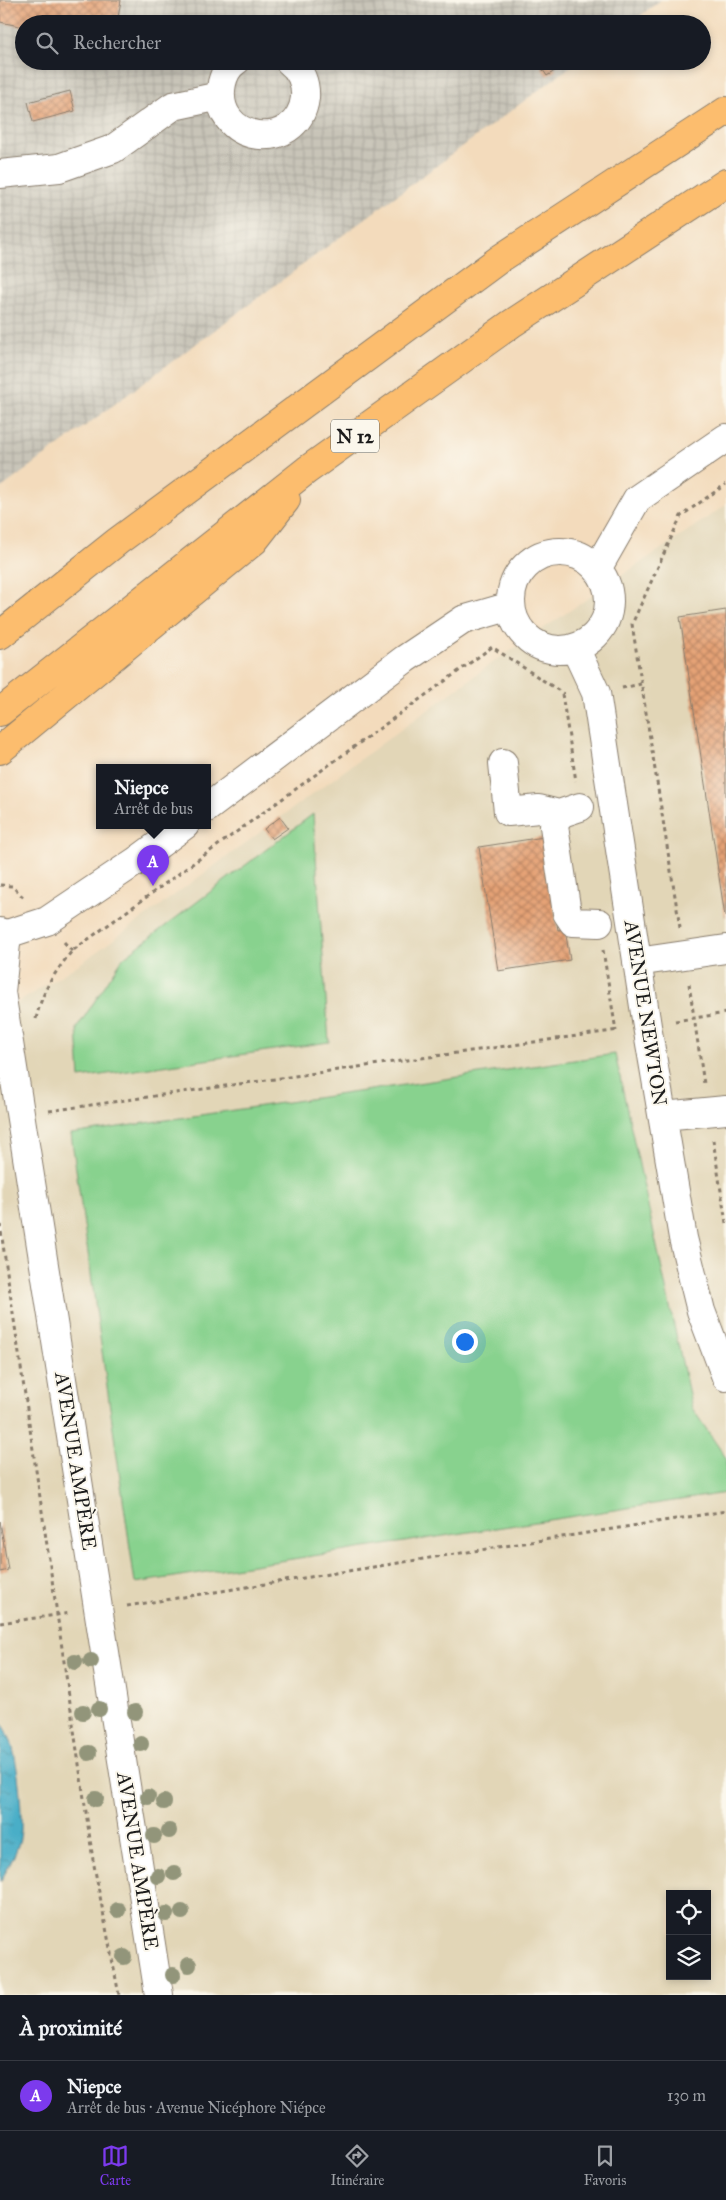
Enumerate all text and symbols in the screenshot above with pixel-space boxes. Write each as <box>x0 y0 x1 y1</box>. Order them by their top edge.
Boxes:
search box <box>15 15 711 70</box>
icon: search <box>33 29 61 57</box>
text: Rechercher <box>73 31 161 54</box>
road number: N 12 <box>331 420 379 452</box>
popup <box>96 764 211 829</box>
text: Niepce <box>114 776 169 799</box>
text: Arrêt de bus <box>114 799 193 818</box>
pin: A <box>137 845 169 886</box>
street label: AVENUE NEWTON <box>619 918 673 1108</box>
your location <box>452 1329 478 1355</box>
street label: AVENUE AMPÈRE <box>50 1369 104 1552</box>
street label: AVENUE AMPÈRE <box>112 1769 166 1952</box>
map controls <box>666 1890 711 1980</box>
button: locate <box>666 1890 711 1935</box>
button: layers <box>666 1935 711 1980</box>
text: À proximité <box>20 2015 122 2041</box>
text: Niepce <box>67 2075 122 2098</box>
text: A <box>31 2086 41 2105</box>
text: 130 m <box>667 2086 706 2105</box>
text: Arrêt de bus · Avenue Nicéphore Niépce <box>67 2098 326 2117</box>
tab: Carte <box>100 2142 131 2189</box>
tab: Itinéraire <box>331 2142 384 2189</box>
tab: Favoris <box>584 2142 626 2189</box>

